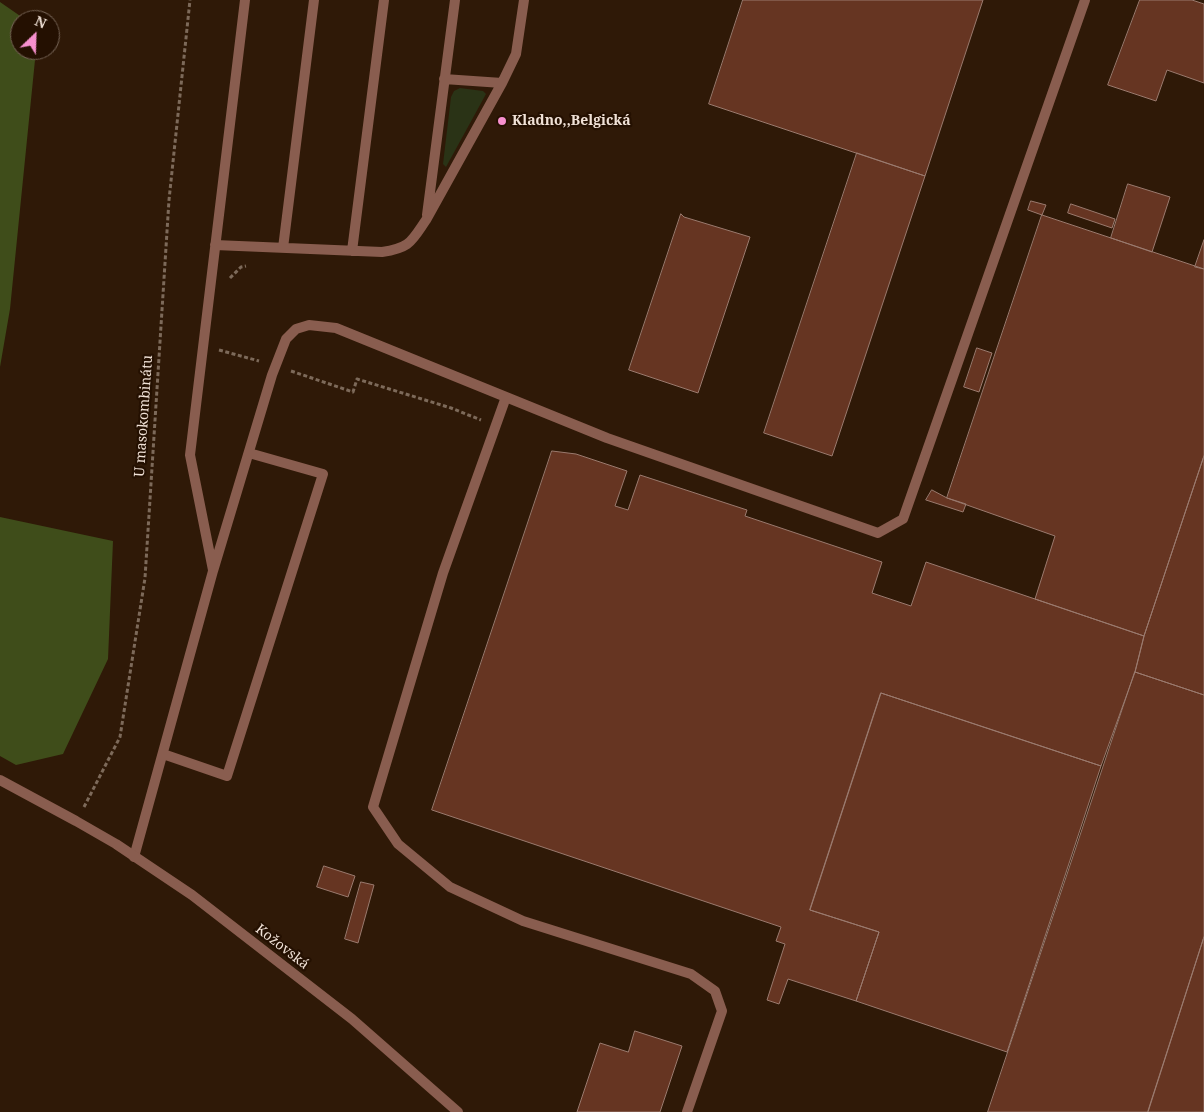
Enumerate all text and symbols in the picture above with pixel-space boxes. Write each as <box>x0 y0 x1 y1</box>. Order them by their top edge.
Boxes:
north arrow <box>10 10 60 60</box>
text: N <box>32 11 50 33</box>
place label: Kladno,,Belgická <box>512 113 631 129</box>
marker: Kladno,,Belgická <box>496 115 508 127</box>
street label: U masokombinátu <box>131 354 157 478</box>
street label: Kožovská <box>252 921 312 973</box>

